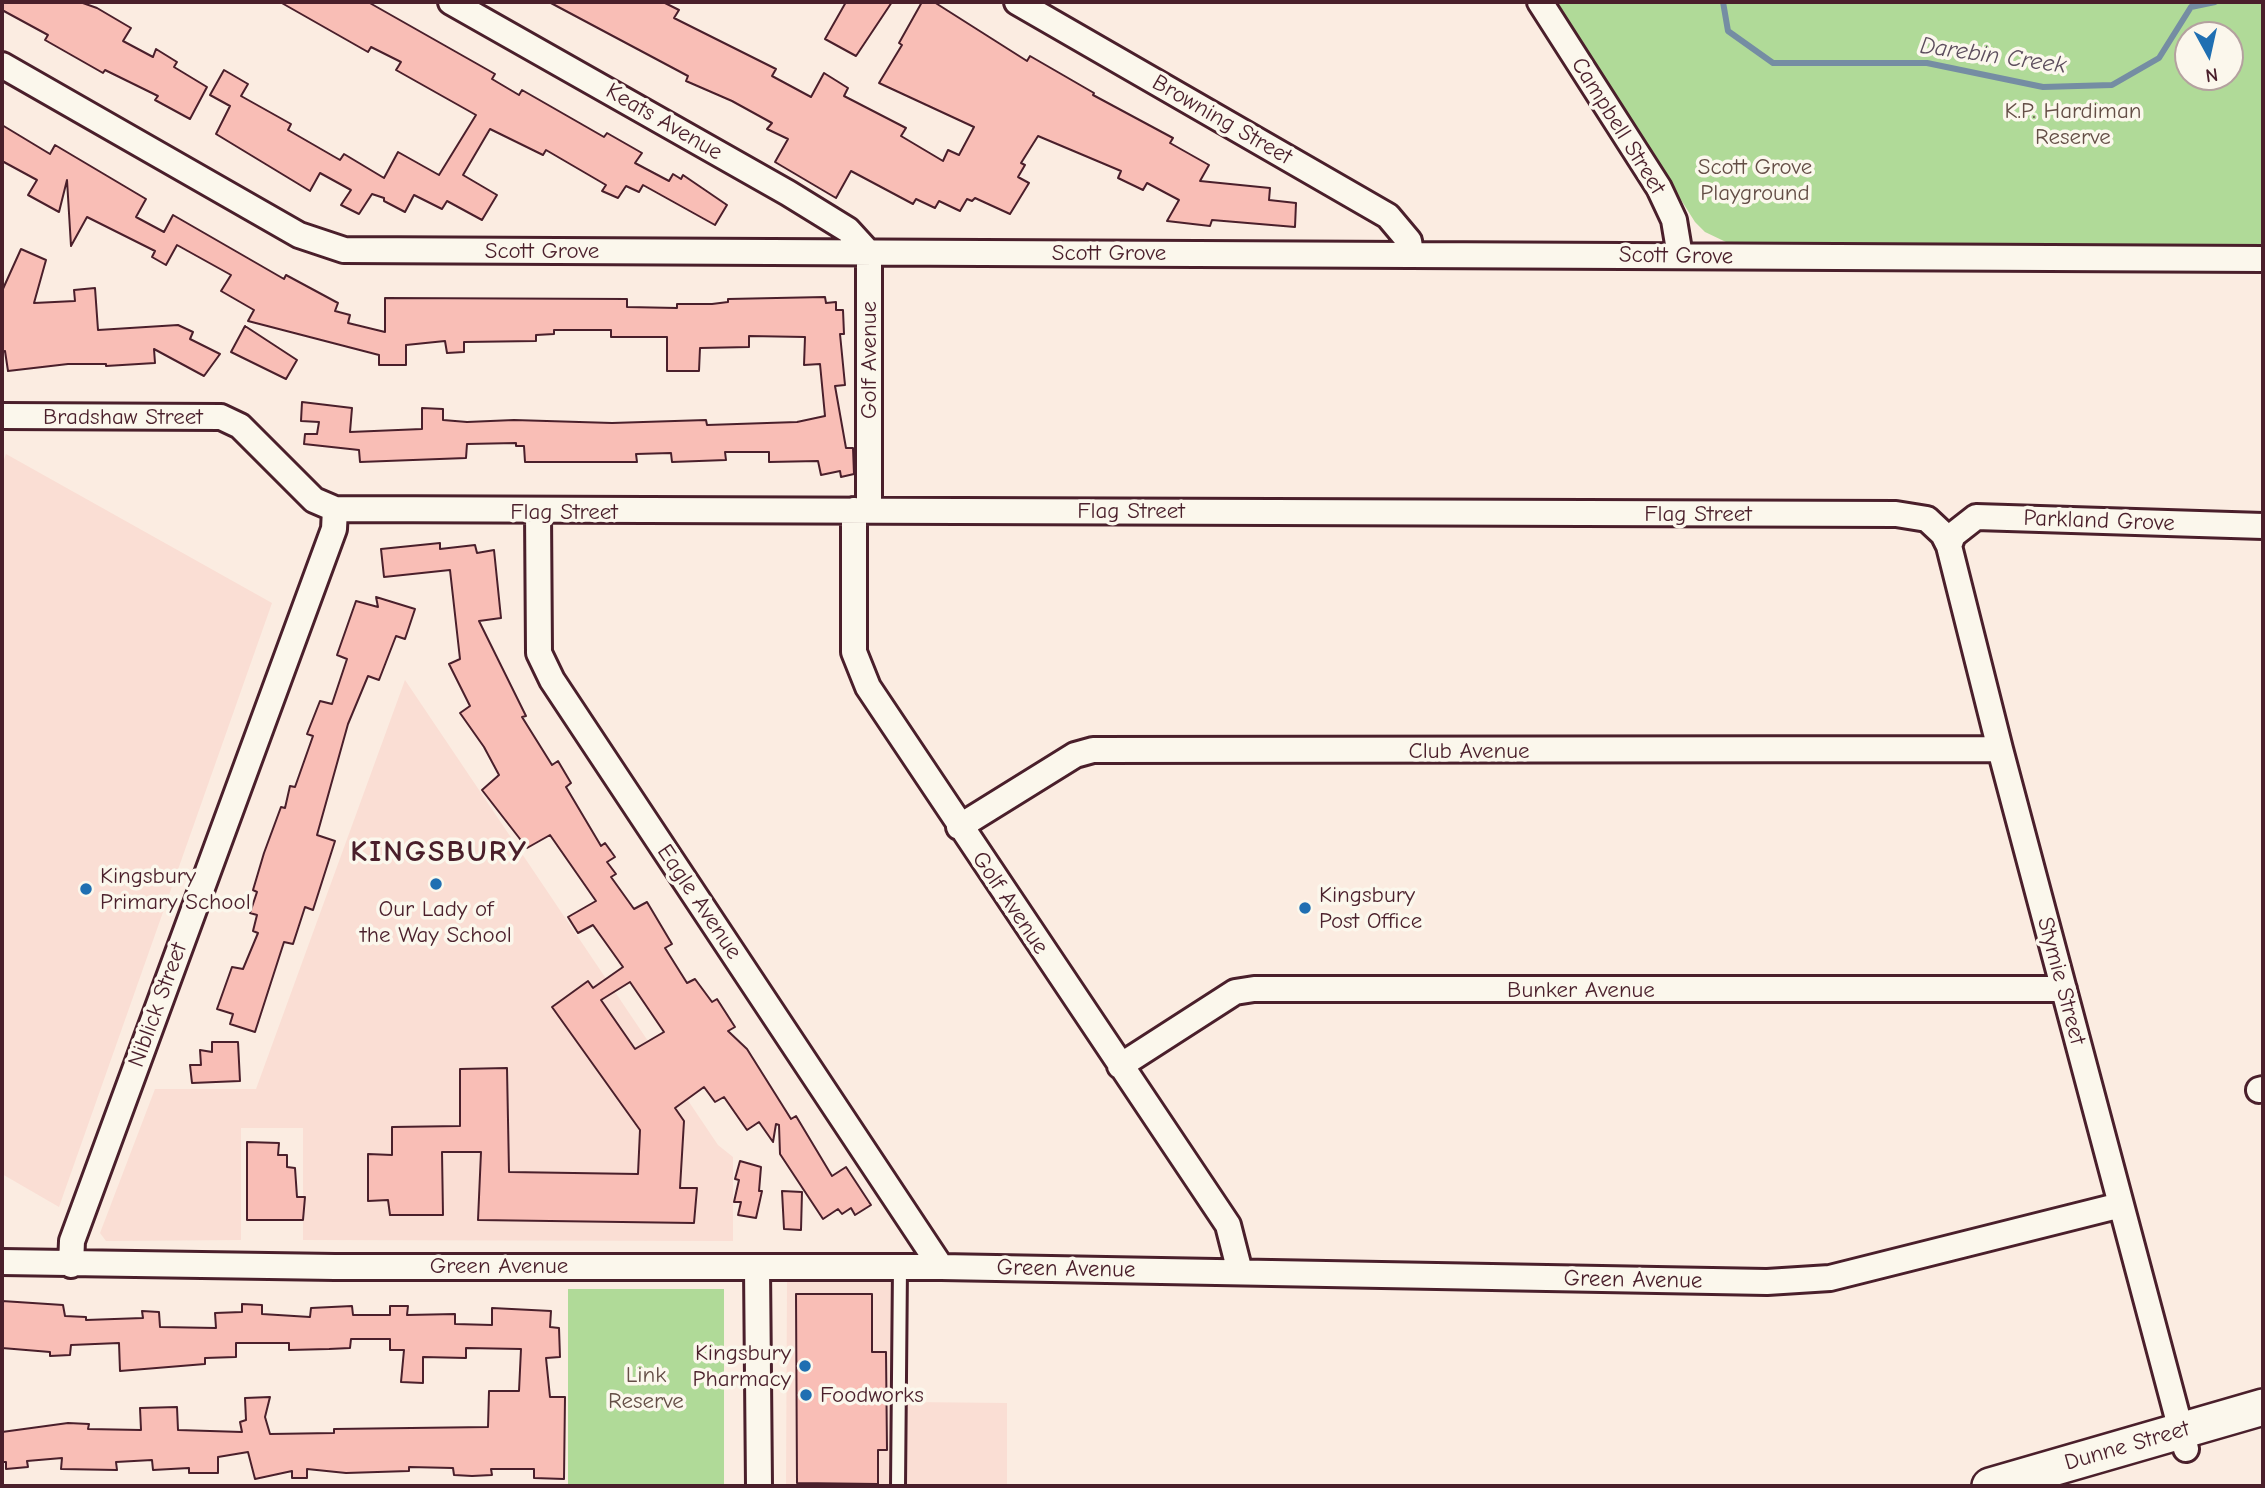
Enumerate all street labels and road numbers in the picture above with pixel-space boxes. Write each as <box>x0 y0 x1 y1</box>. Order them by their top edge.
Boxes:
street label: Campbell Street <box>1565 52 1671 200</box>
street label: Browning Street <box>1147 69 1297 171</box>
street label: Keats Avenue <box>601 78 727 166</box>
street label: Scott Grove <box>485 237 599 265</box>
street label: Scott Grove <box>1052 239 1166 267</box>
street label: Scott Grove <box>1619 241 1733 271</box>
street label: Golf Avenue <box>855 301 883 419</box>
street label: Bradshaw Street <box>43 403 203 431</box>
street label: Flag Street <box>1077 497 1185 525</box>
street label: Flag Street <box>510 498 618 526</box>
street label: Flag Street <box>1644 500 1752 528</box>
street label: Parkland Grove <box>2023 505 2175 537</box>
street label: Club Avenue <box>1409 737 1529 765</box>
street label: Eagle Avenue <box>651 839 747 965</box>
street label: Golf Avenue <box>966 846 1054 960</box>
street label: Stymie Street <box>2031 914 2091 1048</box>
street label: Niblick Street <box>123 939 193 1071</box>
street label: Bunker Avenue <box>1507 976 1655 1004</box>
street label: Green Avenue <box>430 1252 568 1280</box>
street label: Green Avenue <box>996 1254 1136 1284</box>
street label: Green Avenue <box>1563 1265 1703 1295</box>
street label: Dunne Street <box>2061 1415 2193 1477</box>

